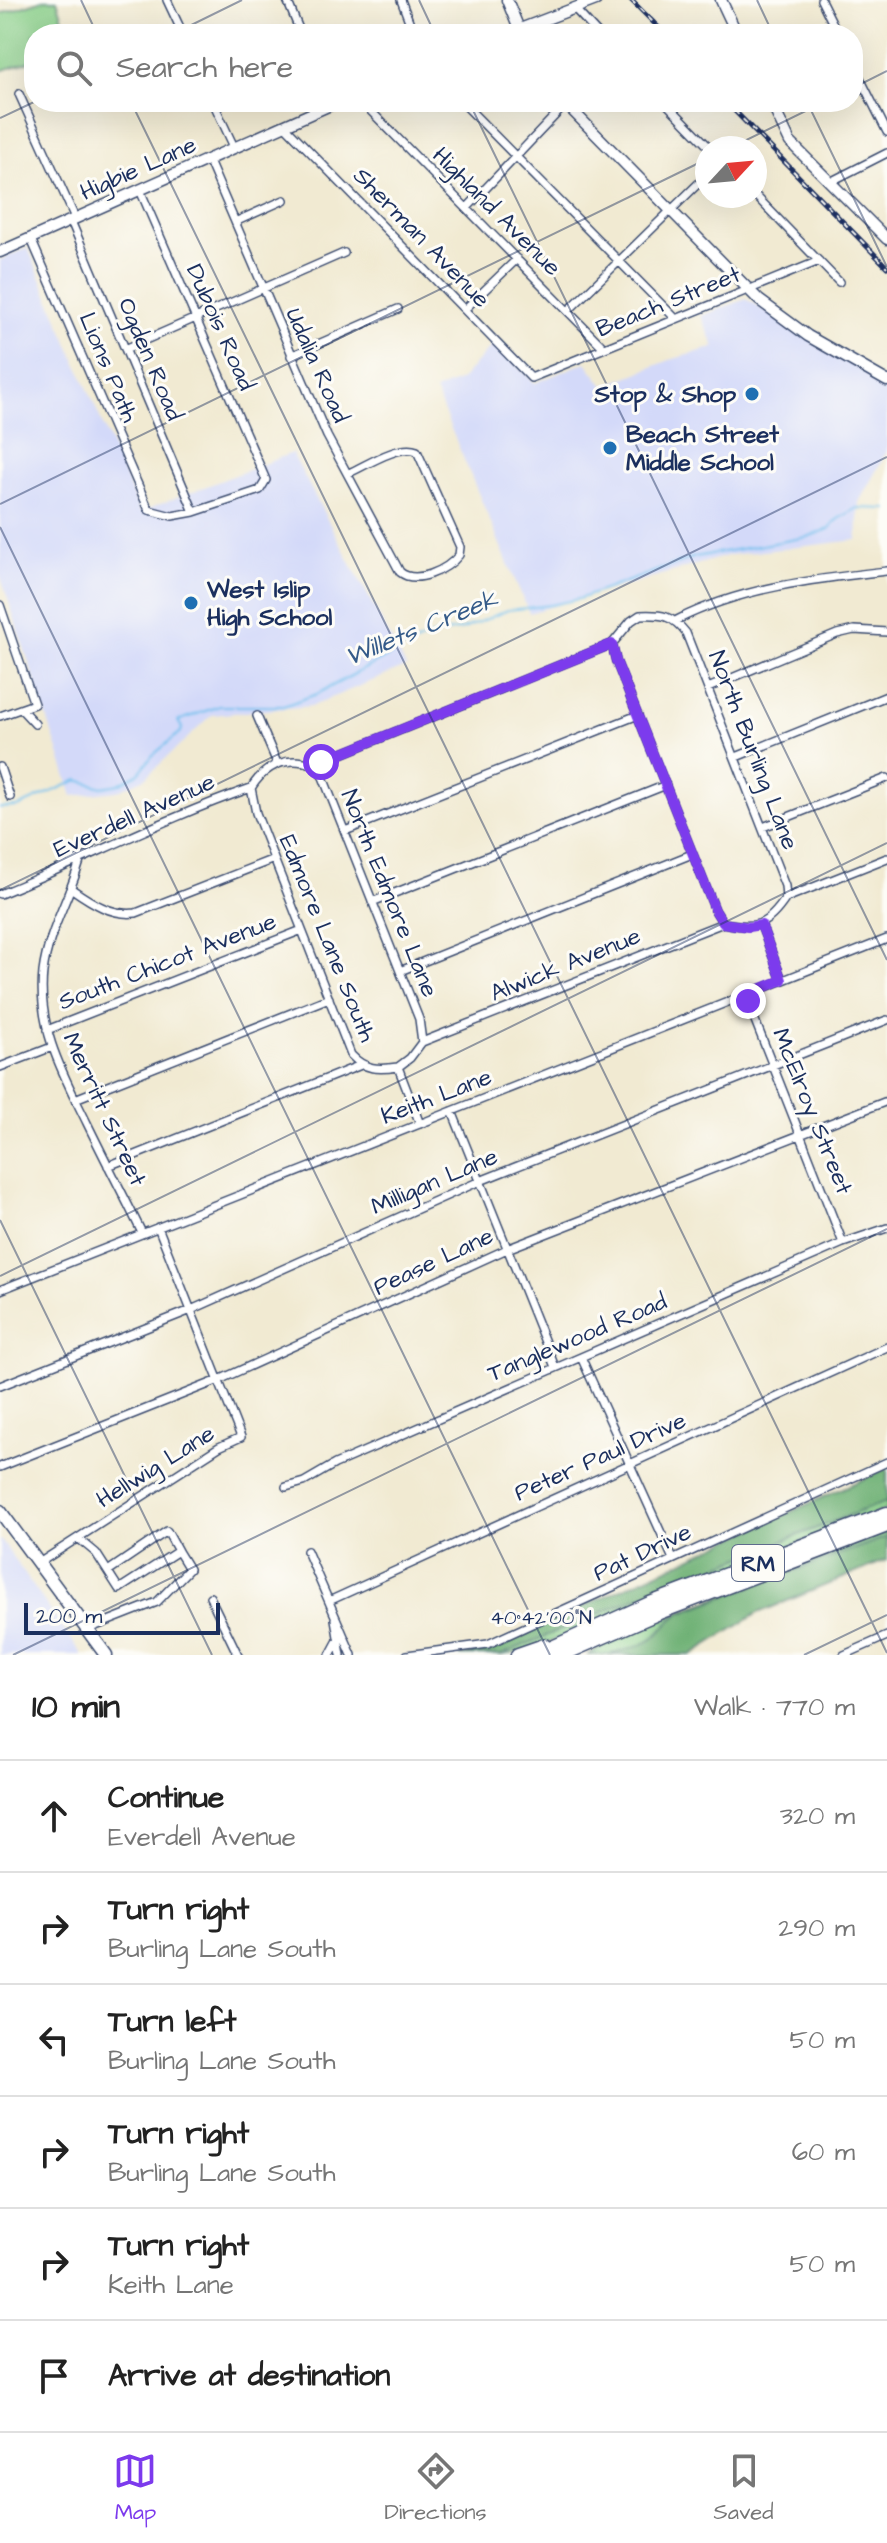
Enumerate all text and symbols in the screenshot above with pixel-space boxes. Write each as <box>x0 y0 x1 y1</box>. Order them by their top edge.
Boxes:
search box <box>24 24 863 112</box>
icon: search <box>52 46 96 90</box>
text: Search here <box>116 47 293 89</box>
street label: Higbie Lane <box>75 128 202 211</box>
north arrow <box>695 136 767 208</box>
street label: Highland Avenue <box>423 139 569 285</box>
street label: Sherman Avenue <box>345 160 497 316</box>
street label: Beach Street <box>591 257 746 346</box>
street label: Dubois Road <box>177 259 263 396</box>
street label: Ogden Road <box>108 293 191 426</box>
street label: Udalia Road <box>277 303 357 428</box>
street label: Lions Path <box>70 307 147 428</box>
place label: Stop & Shop <box>594 378 737 412</box>
marker: Stop & Shop <box>743 385 761 403</box>
place label: Beach Street Middle School <box>626 418 779 480</box>
marker: Beach Street Middle School <box>601 439 619 457</box>
place label: West Islip High School <box>206 573 333 636</box>
water label: Willets Creek <box>340 581 504 675</box>
marker: West Islip High School <box>182 594 200 612</box>
street label: North Burling Lane <box>699 646 807 855</box>
route start <box>303 744 339 780</box>
street label: Everdell Avenue <box>48 765 220 867</box>
street label: North Edmore Lane <box>332 784 446 1002</box>
street label: Edmore Lane South <box>270 830 384 1047</box>
street label: South Chicot Avenue <box>54 905 281 1019</box>
street label: Alwick Avenue <box>485 919 646 1011</box>
route end <box>730 983 766 1019</box>
street label: McElroy Street <box>762 1023 861 1200</box>
street label: Merritt Street <box>54 1027 155 1192</box>
street label: Keith Lane <box>376 1060 497 1134</box>
street label: Milligan Lane <box>366 1140 503 1225</box>
street label: Pease Lane <box>368 1219 499 1305</box>
street label: Tanglewood Road <box>482 1285 673 1392</box>
street label: Peter Paul Drive <box>509 1404 692 1510</box>
street label: Hellwig Lane <box>90 1417 222 1518</box>
street label: Pat Drive <box>588 1515 697 1590</box>
road number: RM <box>732 1545 784 1581</box>
scale bar <box>24 1599 220 1635</box>
text: 200 m <box>36 1601 102 1632</box>
text: 40°42'00"N <box>490 1604 592 1632</box>
text: 10 min <box>32 1683 120 1731</box>
text: Walk · 770 m <box>694 1689 855 1725</box>
text: Continue <box>108 1777 224 1819</box>
icon: ahead <box>32 1794 76 1838</box>
text: 320 m <box>780 1798 855 1834</box>
text: Everdell Avenue <box>108 1819 296 1855</box>
text: Turn right <box>108 1889 249 1931</box>
icon: right <box>32 1906 76 1950</box>
text: 290 m <box>778 1910 855 1946</box>
text: Burling Lane South <box>108 1931 336 1967</box>
text: Turn left <box>108 2001 236 2043</box>
icon: left <box>32 2018 76 2062</box>
text: 50 m <box>790 2022 855 2058</box>
text: Burling Lane South <box>108 2043 336 2079</box>
text: Turn right <box>108 2113 249 2155</box>
icon: right <box>32 2130 76 2174</box>
text: 60 m <box>792 2134 855 2170</box>
text: Burling Lane South <box>108 2155 336 2191</box>
text: Turn right <box>108 2225 249 2267</box>
icon: right <box>32 2242 76 2286</box>
text: 50 m <box>790 2246 855 2282</box>
text: Keith Lane <box>108 2267 234 2303</box>
icon: arrive <box>32 2354 76 2398</box>
text: Arrive at destination <box>108 2355 390 2397</box>
tab: Map <box>113 2449 157 2528</box>
tab: Directions <box>384 2449 487 2528</box>
tab: Saved <box>714 2449 774 2528</box>

